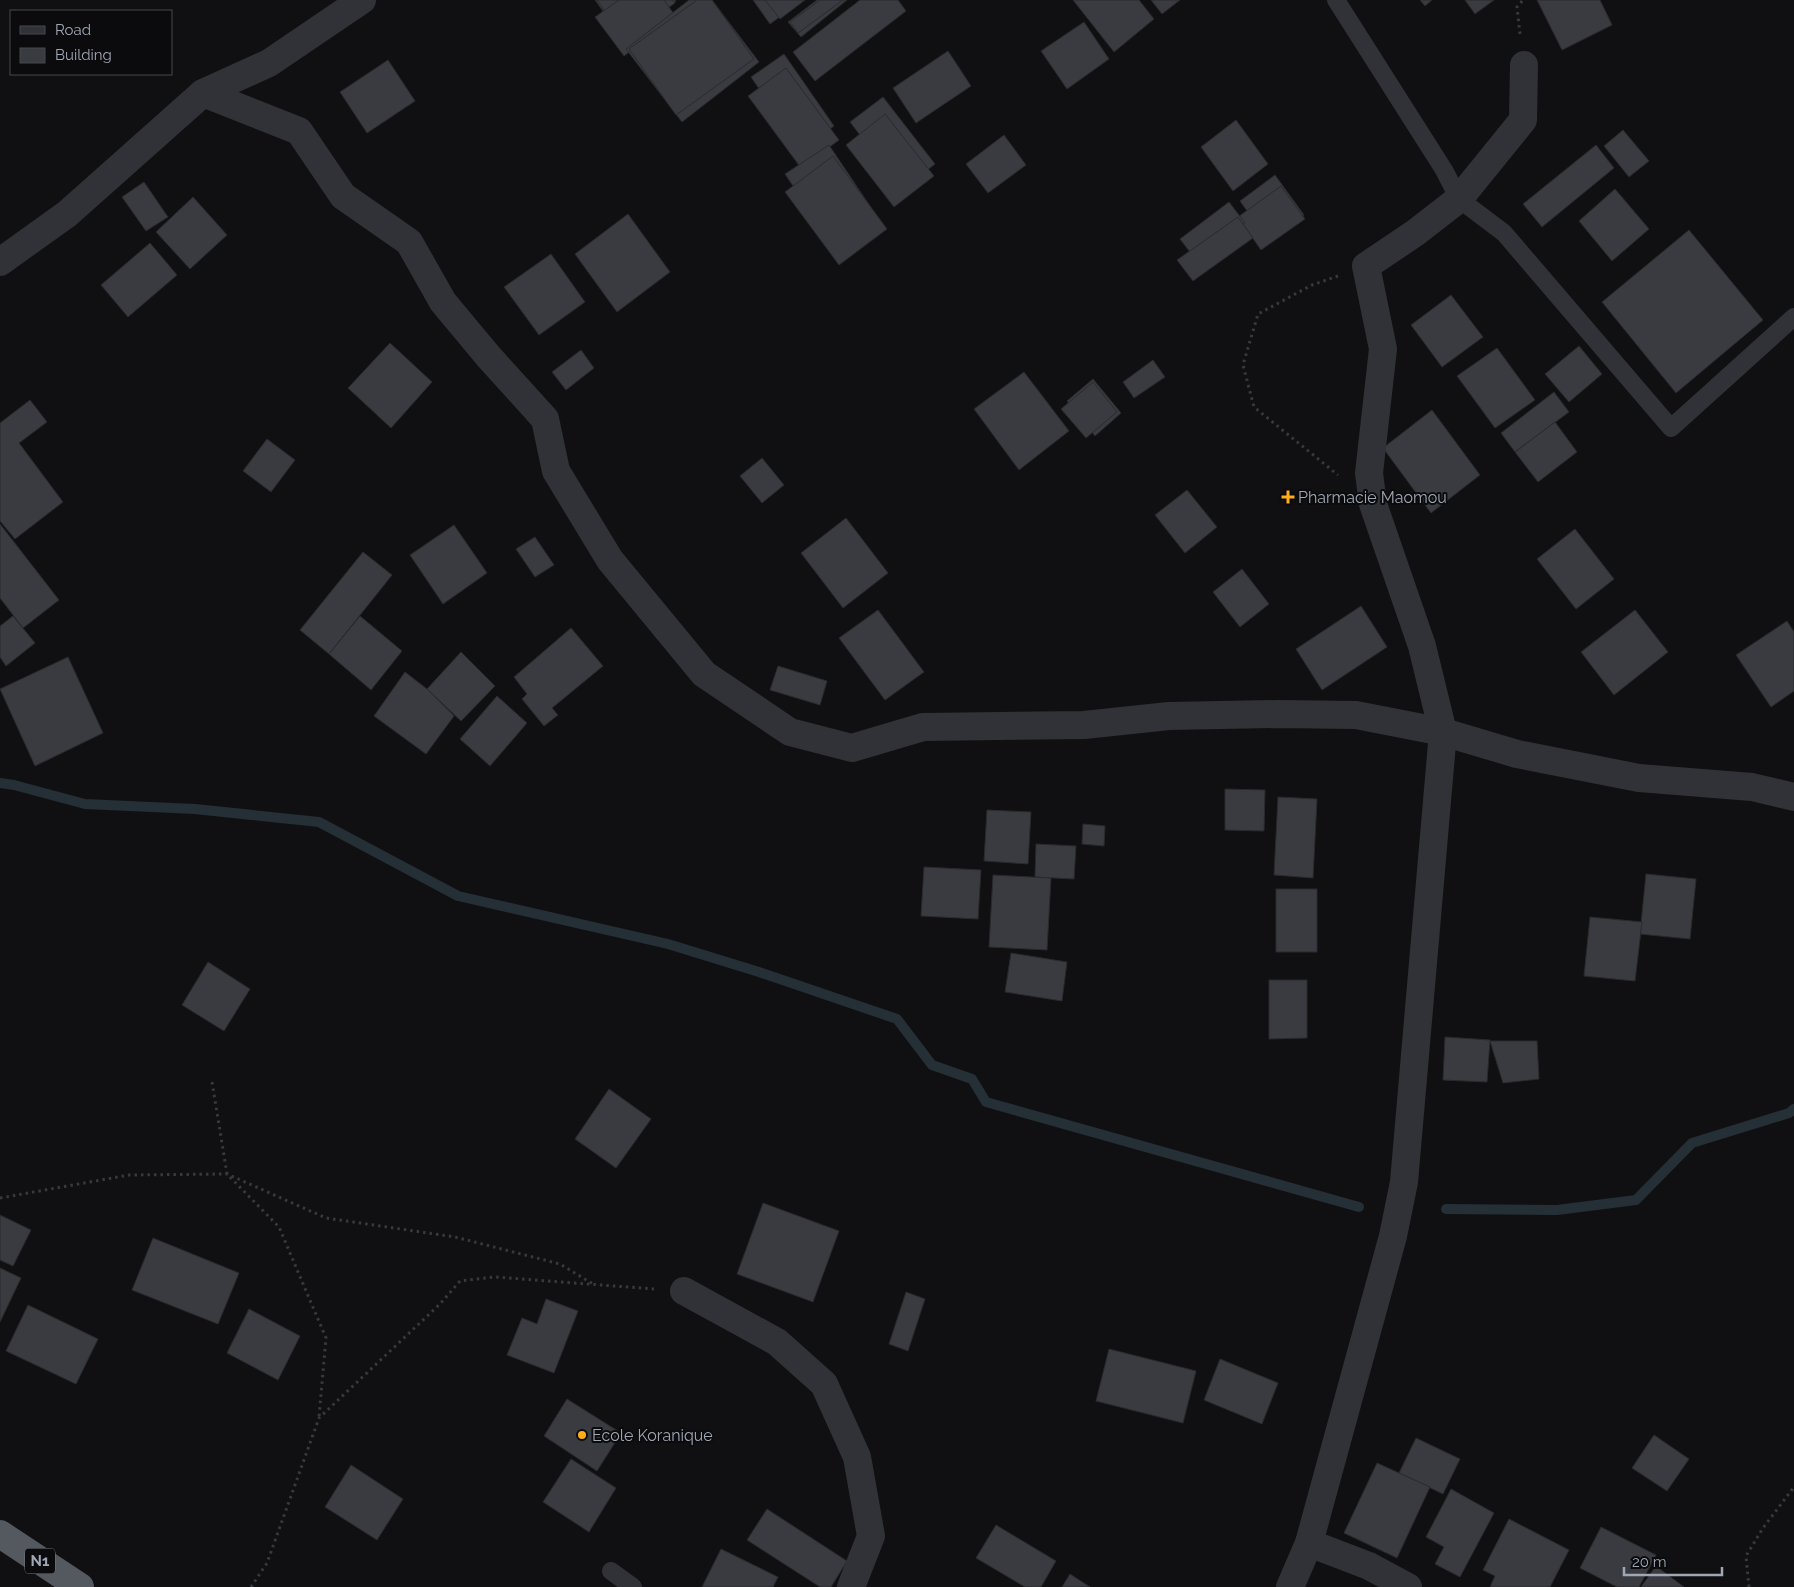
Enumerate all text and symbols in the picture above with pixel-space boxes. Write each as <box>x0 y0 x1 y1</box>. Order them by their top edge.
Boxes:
legend <box>10 10 172 75</box>
text: Road <box>55 21 91 39</box>
text: Building <box>55 46 112 64</box>
place label: Pharmacie Maomou <box>1298 488 1447 507</box>
marker: Pharmacie Maomou <box>1282 491 1294 503</box>
place label: Ecole Koranique <box>592 1426 713 1445</box>
marker: Ecole Koranique <box>576 1429 588 1441</box>
scale bar <box>1624 1544 1722 1576</box>
road number: N1 <box>25 1548 55 1574</box>
text: 20 m <box>1632 1553 1667 1571</box>

